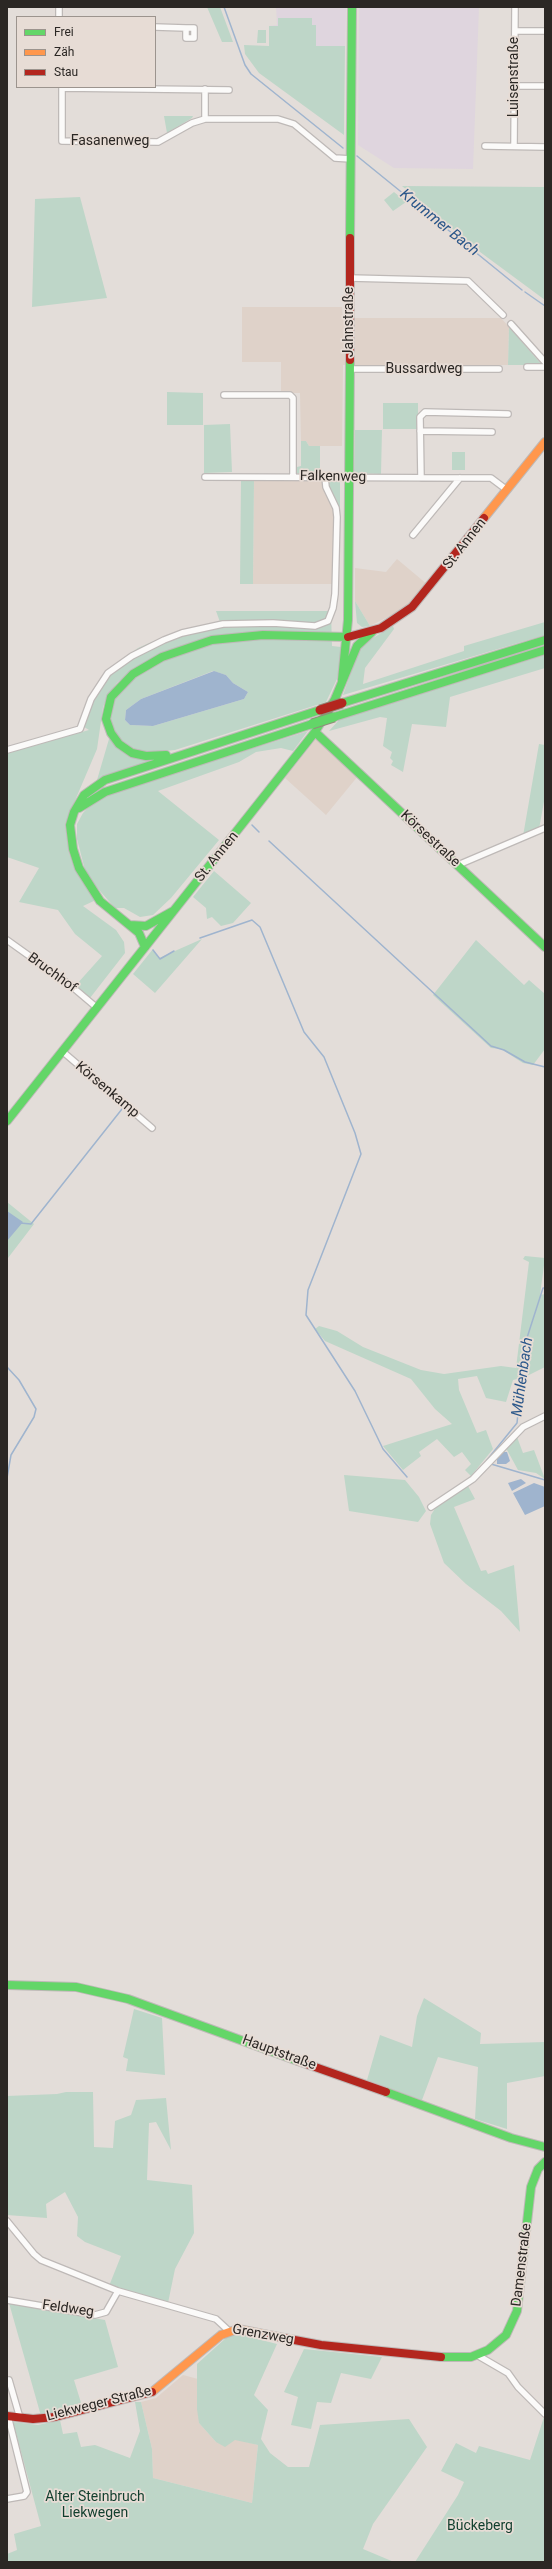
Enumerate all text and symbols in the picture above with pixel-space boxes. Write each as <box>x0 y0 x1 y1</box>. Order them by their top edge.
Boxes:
legend <box>16 16 156 88</box>
text: Frei <box>54 25 74 39</box>
street label: Luisenstraße <box>506 37 522 117</box>
text: Zäh <box>54 45 74 59</box>
text: Stau <box>54 65 78 79</box>
street label: Fasanenweg <box>71 133 149 149</box>
water label: Krummer Bach <box>396 186 482 260</box>
street label: Jahnstraße <box>341 287 357 357</box>
street label: Bussardweg <box>386 361 462 377</box>
street label: Falkenweg <box>300 468 366 486</box>
street label: St. Annen <box>440 515 490 573</box>
street label: Körsestraße <box>397 807 463 871</box>
street label: St. Annen <box>192 828 242 886</box>
street label: Bruchhof <box>24 950 80 996</box>
street label: Körsenkamp <box>72 1058 142 1122</box>
water label: Mühlenbach <box>509 1336 537 1418</box>
street label: Hauptstraße <box>240 2032 318 2074</box>
street label: Damenstraße <box>509 2222 535 2308</box>
street label: Feldweg <box>41 2297 95 2321</box>
street label: Grenzweg <box>231 2321 295 2349</box>
street label: Liekweger Straße <box>45 2383 153 2425</box>
park label: Alter Steinbruch Liekwegen <box>45 2489 145 2522</box>
park label: Bückeberg <box>447 2518 513 2534</box>

